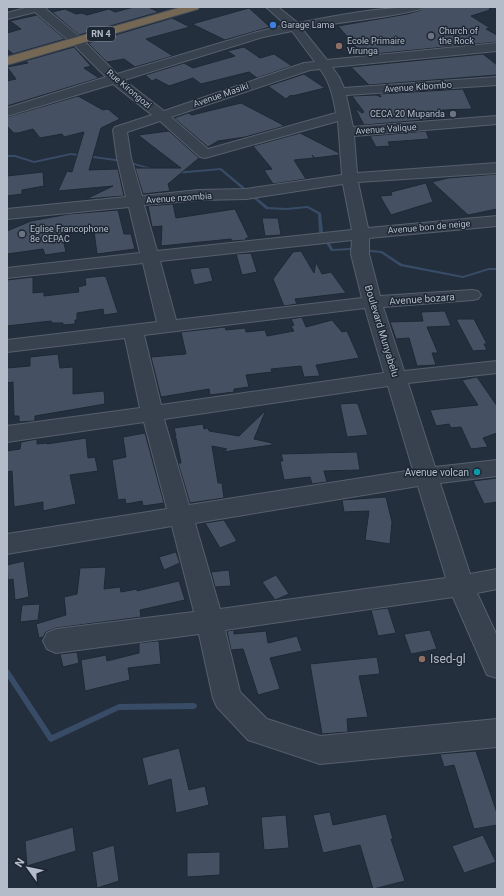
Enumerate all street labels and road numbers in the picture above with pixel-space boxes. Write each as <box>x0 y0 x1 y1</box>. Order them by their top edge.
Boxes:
road number: RN 4 <box>87 27 115 41</box>
street label: Rue Kirongozi <box>105 67 153 111</box>
street label: Avenue Kibombo <box>384 80 452 94</box>
street label: Avenue Masiki <box>192 81 250 109</box>
street label: Avenue Valique <box>355 122 417 136</box>
street label: Avenue nzombia <box>146 191 212 205</box>
street label: Avenue bon de neige <box>387 218 471 236</box>
street label: Boulevard Munyabelu <box>363 284 401 378</box>
street label: Avenue bozara <box>389 291 455 307</box>

